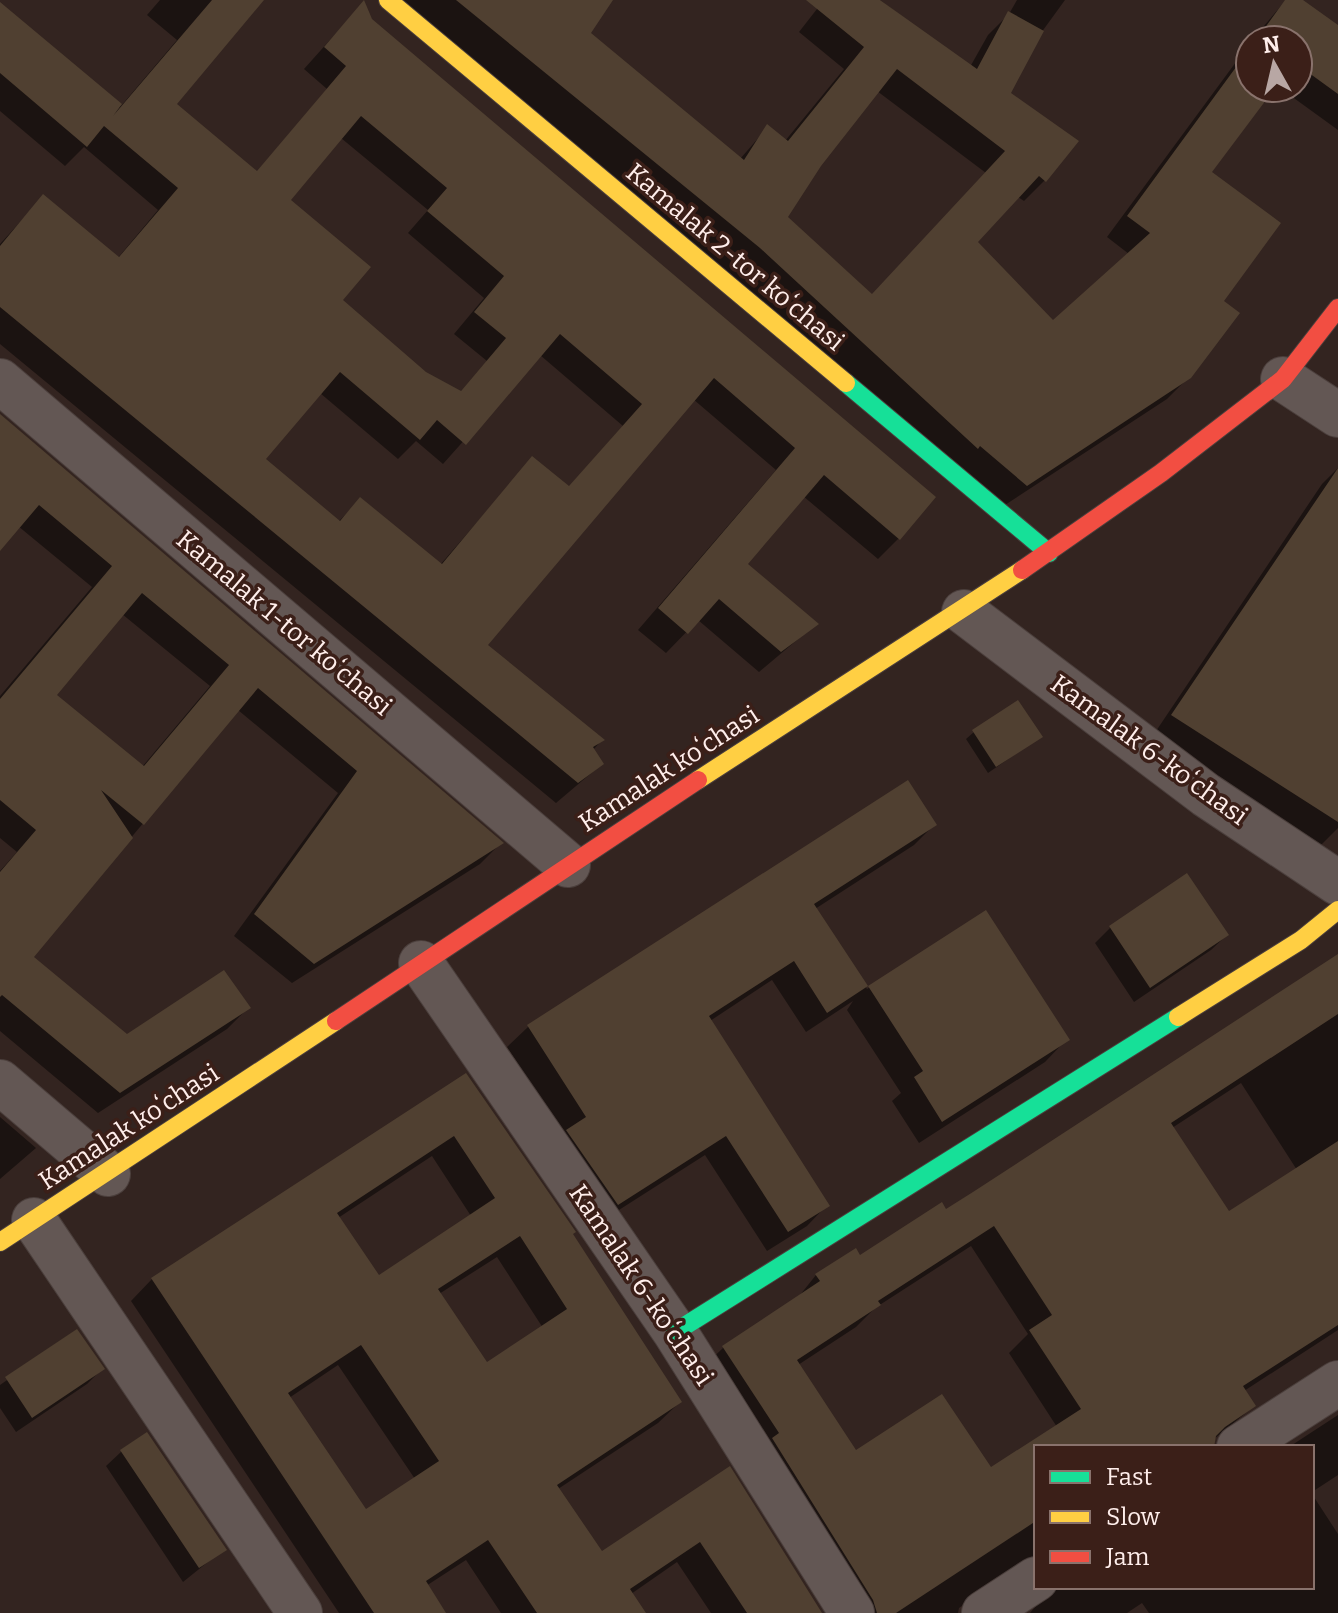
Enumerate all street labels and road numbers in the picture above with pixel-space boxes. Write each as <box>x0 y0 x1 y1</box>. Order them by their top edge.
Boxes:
street label: Kamalak 2-tor koʻchasi <box>620 157 850 357</box>
street label: Kamalak 1-tor koʻchasi <box>170 524 398 722</box>
street label: Kamalak 6-koʻchasi <box>1045 668 1254 832</box>
street label: Kamalak koʻchasi <box>573 699 765 839</box>
street label: Kamalak koʻchasi <box>33 1057 225 1197</box>
street label: Kamalak 6-koʻchasi <box>562 1179 720 1391</box>

